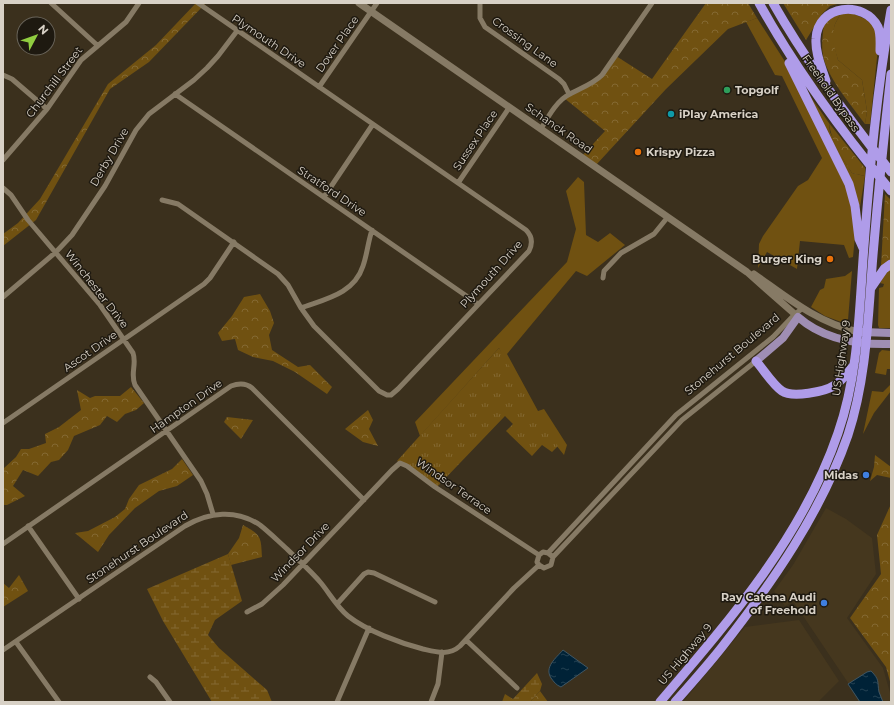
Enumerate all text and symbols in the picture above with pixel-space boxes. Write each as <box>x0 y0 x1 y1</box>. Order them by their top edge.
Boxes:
street label: Plymouth Drive <box>229 11 309 71</box>
street label: Dover Place <box>312 13 362 75</box>
street label: Crossing Lane <box>490 14 561 71</box>
north arrow <box>16 16 56 56</box>
text: N <box>35 21 52 37</box>
street label: Churchill Street <box>23 43 86 120</box>
street label: Freehold Bypass <box>799 52 863 135</box>
place label: Topgolf <box>735 83 779 97</box>
marker: Topgolf <box>722 85 732 95</box>
street label: Schanck Road <box>523 100 595 156</box>
street label: Sussex Place <box>450 107 501 173</box>
place label: iPlay America <box>679 107 759 121</box>
marker: iPlay America <box>666 109 676 119</box>
street label: Derby Drive <box>87 125 131 189</box>
place label: Krispy Pizza <box>646 145 715 159</box>
marker: Krispy Pizza <box>633 147 643 157</box>
street label: Stratford Drive <box>295 163 369 219</box>
street label: Plymouth Drive <box>457 237 525 311</box>
street label: Winchester Drive <box>62 247 132 331</box>
place label: Burger King <box>752 252 822 266</box>
marker: Burger King <box>825 254 835 264</box>
street label: Stonehurst Boulevard <box>682 310 782 398</box>
street label: US Highway 9 <box>829 319 853 397</box>
street label: Ascot Drive <box>60 327 120 375</box>
street label: Hampton Drive <box>147 376 225 436</box>
street label: Windsor Terrace <box>413 455 495 518</box>
place label: Midas <box>824 468 858 482</box>
marker: Midas <box>861 470 871 480</box>
street label: Stonehurst Boulevard <box>83 508 191 586</box>
street label: Windsor Drive <box>268 519 332 585</box>
place label: Ray Catena Audi of Freehold <box>721 590 816 617</box>
marker: Ray Catena Audi of Freehold <box>819 598 829 608</box>
street label: US Highway 9 <box>655 620 715 688</box>

